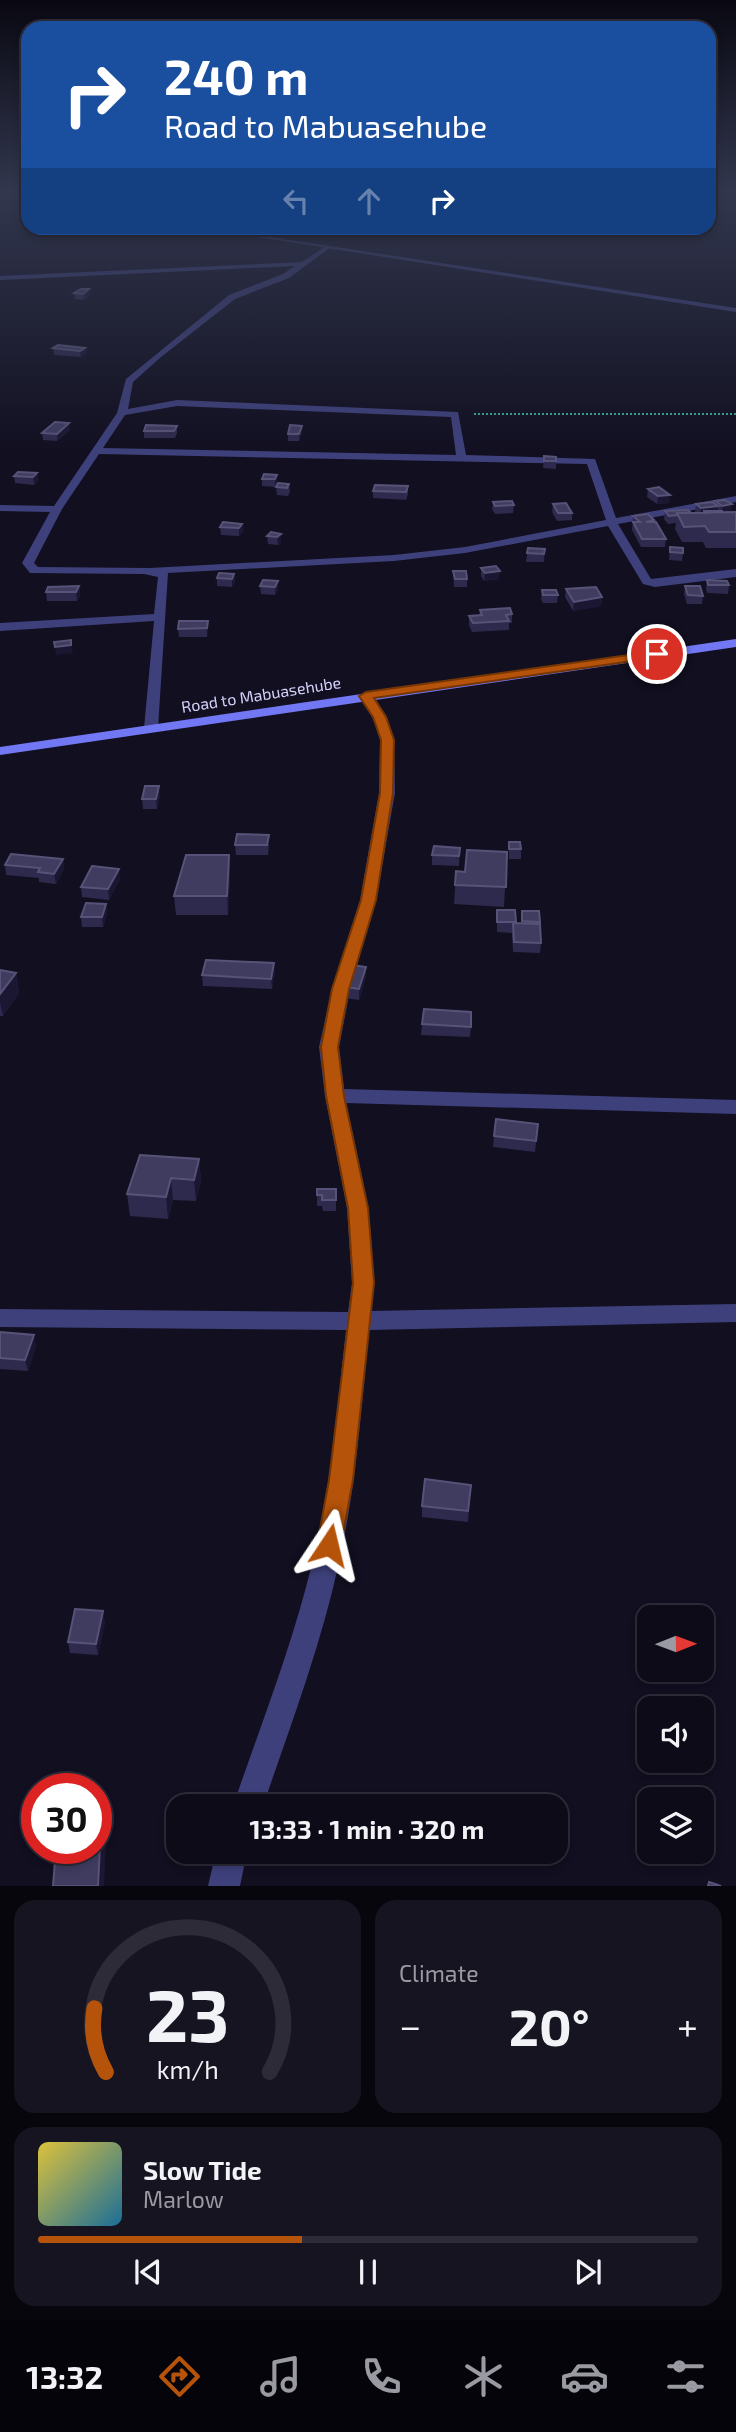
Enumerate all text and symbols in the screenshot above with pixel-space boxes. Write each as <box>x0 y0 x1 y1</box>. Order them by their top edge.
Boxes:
text: 240 m <box>164 46 308 105</box>
icon: right <box>49 49 140 140</box>
text: Road to Mabuasehube <box>164 106 487 144</box>
icon: left <box>277 182 315 220</box>
icon: ahead <box>350 182 388 220</box>
icon: right <box>423 182 461 220</box>
pin <box>627 624 687 684</box>
icon: arrive <box>638 635 676 673</box>
street label: Road to Mabuasehube <box>180 672 342 716</box>
position arrow <box>292 1508 366 1582</box>
north arrow <box>637 1605 714 1682</box>
map controls <box>637 1605 714 1864</box>
button: sound <box>637 1696 714 1773</box>
speed limit sign: 30 <box>21 1773 112 1864</box>
button: layers <box>637 1787 714 1864</box>
text: 13:33 · 1 min · 320 m <box>250 1813 485 1844</box>
text: Climate <box>399 1959 479 1987</box>
text: 23 <box>146 1970 229 2058</box>
text: 20° <box>509 1994 590 2056</box>
text: − <box>399 2002 421 2048</box>
text: + <box>677 2002 698 2048</box>
text: km/h <box>156 2054 219 2084</box>
text: Slow Tide <box>143 2154 262 2185</box>
text: Marlow <box>143 2185 224 2213</box>
icon: previous <box>129 2253 167 2291</box>
icon: pause <box>349 2253 387 2291</box>
icon: next <box>569 2253 607 2291</box>
icon: directions <box>155 2352 204 2401</box>
icon: music <box>256 2352 305 2401</box>
icon: phone <box>357 2352 406 2401</box>
icon: climate <box>459 2352 508 2401</box>
icon: car <box>560 2352 609 2401</box>
icon: filters <box>661 2352 710 2401</box>
text: 13:32 <box>26 2357 103 2395</box>

